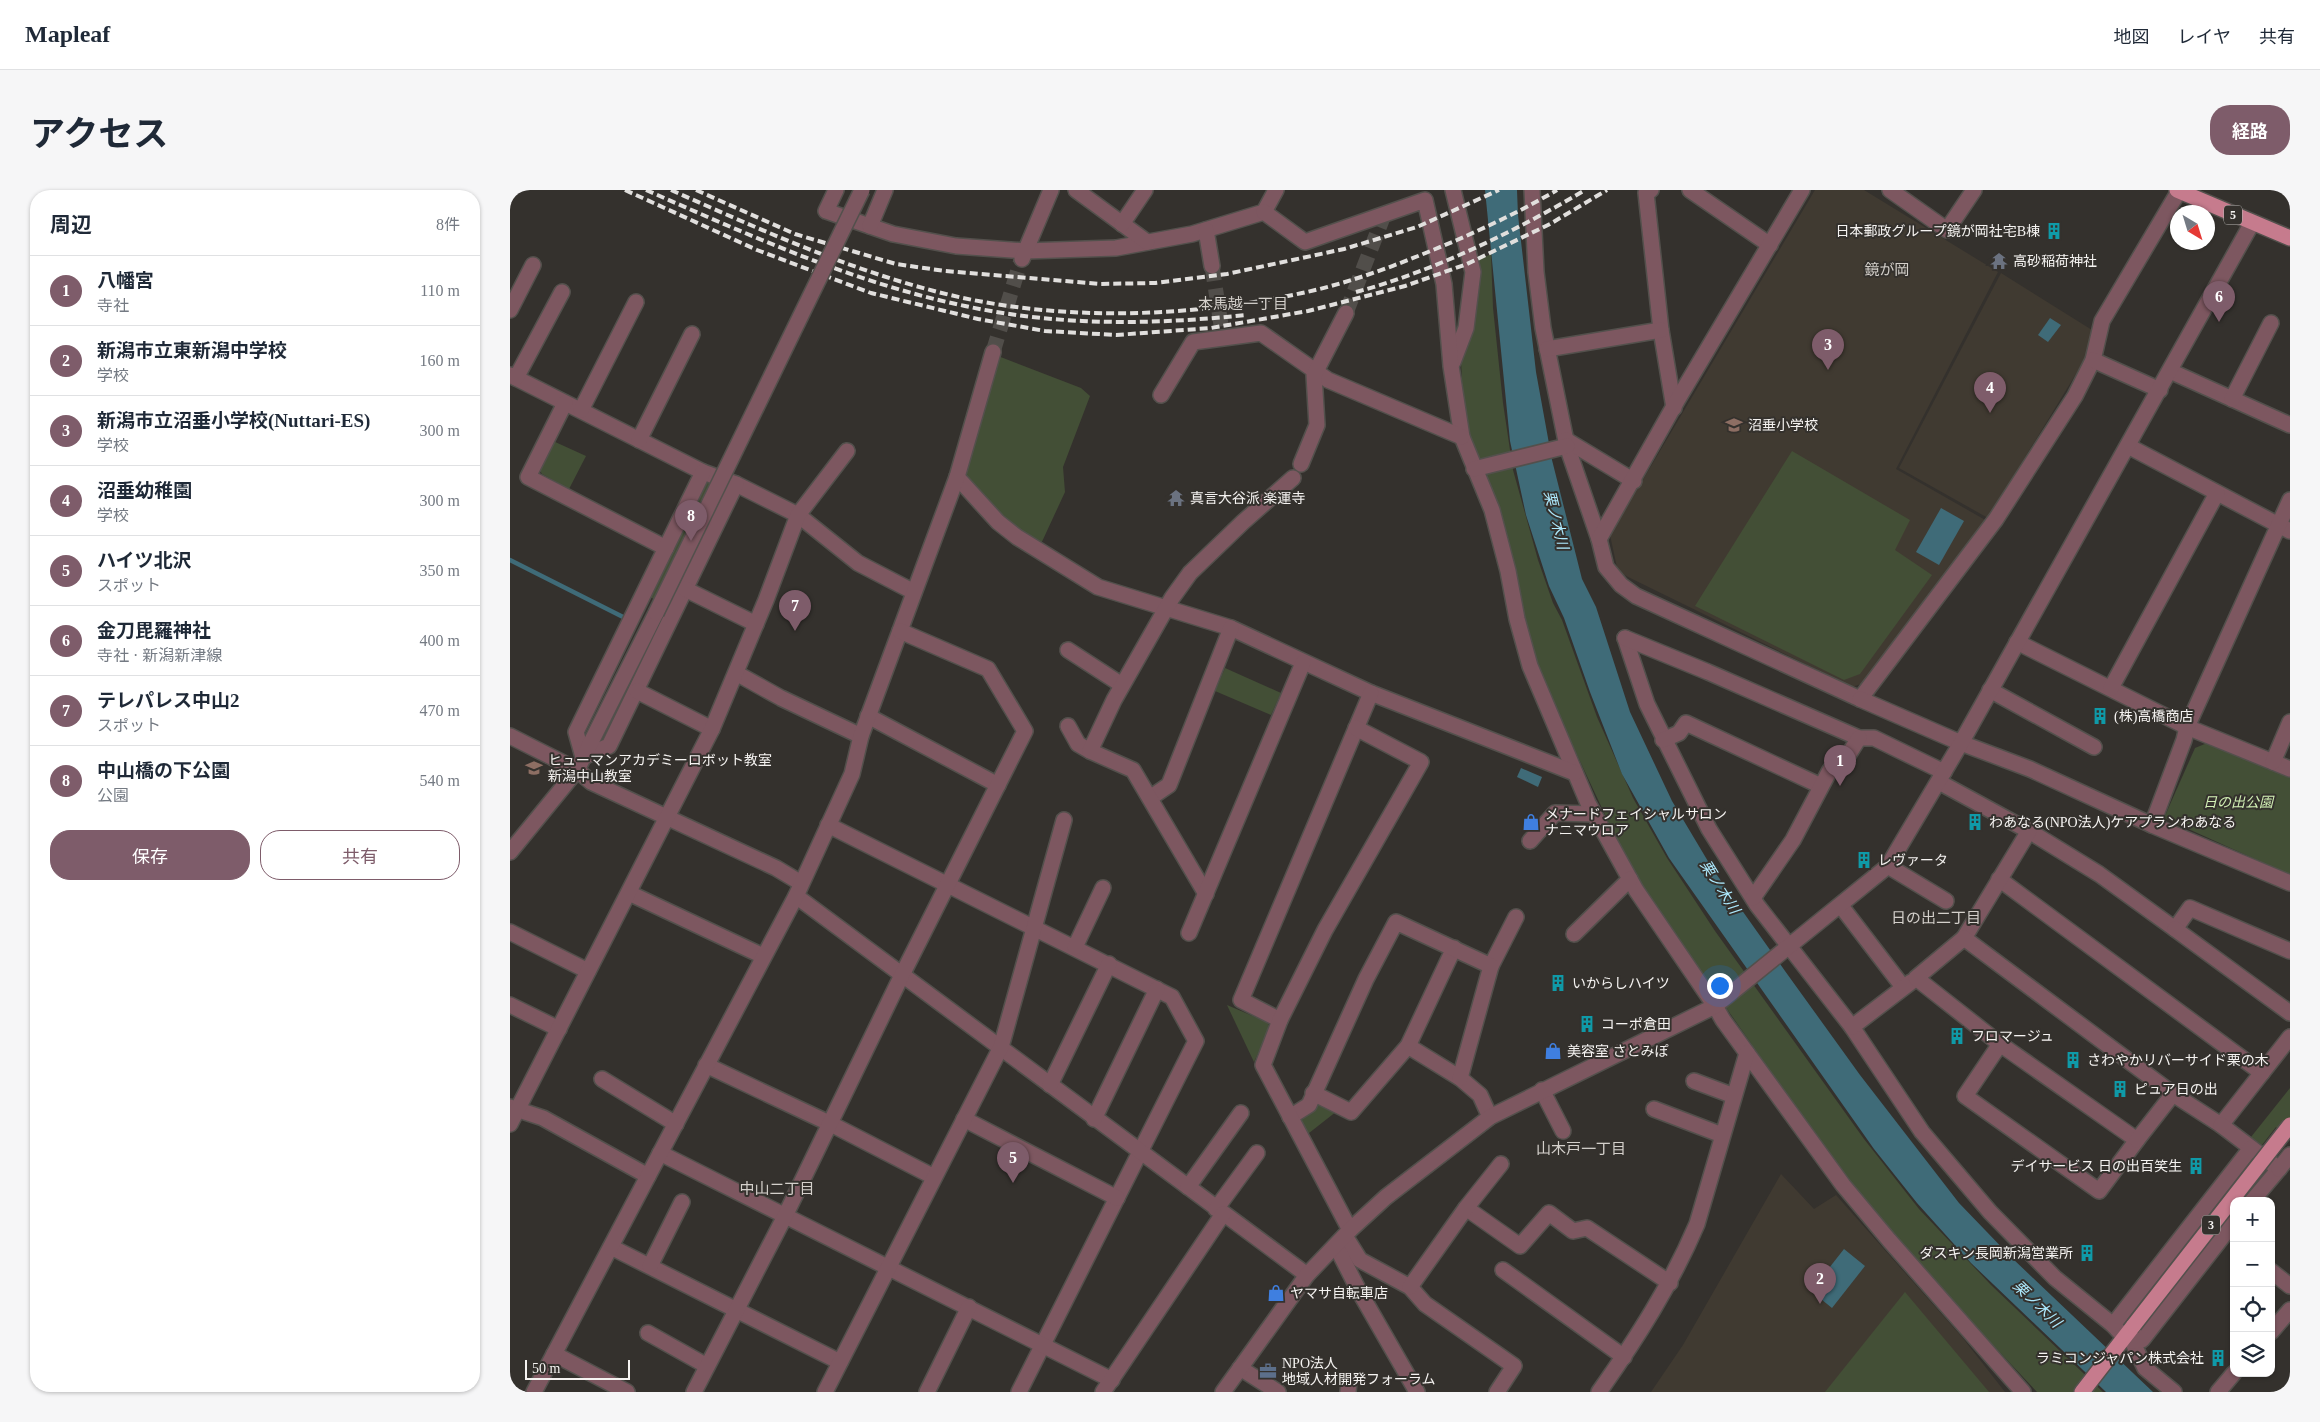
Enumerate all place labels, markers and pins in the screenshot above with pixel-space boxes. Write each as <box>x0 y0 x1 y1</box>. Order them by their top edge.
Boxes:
building icon: 日本郵政グループ鏡が岡社宅B棟 <box>2044 221 2064 241</box>
place label: 日本郵政グループ鏡が岡社宅B棟 <box>1836 223 2040 239</box>
temple icon: 高砂稲荷神社 <box>1989 251 2009 271</box>
place label: 高砂稲荷神社 <box>2013 254 2097 269</box>
pin: 6 <box>2203 281 2235 322</box>
pin: 3 <box>1812 329 1844 370</box>
pin: 4 <box>1974 372 2006 413</box>
school or university icon: 沼垂小学校 <box>1724 415 1744 435</box>
place label: 沼垂小学校 <box>1748 418 1818 433</box>
temple icon: 真言大谷派 楽運寺 <box>1166 488 1186 508</box>
place label: 真言大谷派 楽運寺 <box>1190 491 1306 506</box>
pin: 8 <box>675 500 707 541</box>
pin: 7 <box>779 590 811 631</box>
building icon: (株)高橋商店 <box>2090 706 2110 726</box>
place label: (株)高橋商店 <box>2114 709 2193 725</box>
pin: 1 <box>1824 745 1856 786</box>
place label: ヒューマンアカデミーロボット教室 新潟中山教室 <box>548 753 772 784</box>
school or university icon: ヒューマンアカデミーロボット教室 新潟中山教室 <box>524 758 544 778</box>
place label: メナードフェイシャルサロン ナニマウロア <box>1545 807 1727 838</box>
shop icon: メナードフェイシャルサロン ナニマウロア <box>1521 812 1541 832</box>
building icon: わあなる(NPO法人)ケアプランわあなる <box>1965 812 1985 832</box>
place label: わあなる(NPO法人)ケアプランわあなる <box>1989 815 2236 831</box>
building icon: レヴァータ <box>1854 850 1874 870</box>
place label: レヴァータ <box>1878 853 1948 868</box>
building icon: いからしハイツ <box>1548 973 1568 993</box>
place label: いからしハイツ <box>1572 976 1670 991</box>
building icon: コーポ倉田 <box>1577 1014 1597 1034</box>
place label: コーポ倉田 <box>1601 1017 1671 1032</box>
building icon: フロマージュ <box>1947 1026 1967 1046</box>
place label: フロマージュ <box>1971 1029 2054 1044</box>
shop icon: 美容室 さとみぽ <box>1543 1041 1563 1061</box>
place label: 美容室 さとみぽ <box>1567 1044 1669 1059</box>
building icon: さわやかリバーサイド栗の木 <box>2063 1050 2083 1070</box>
place label: さわやかリバーサイド栗の木 <box>2087 1053 2269 1068</box>
building icon: ピュア日の出 <box>2110 1079 2130 1099</box>
place label: ピュア日の出 <box>2134 1082 2218 1097</box>
pin: 5 <box>997 1142 1029 1183</box>
building icon: デイサービス 日の出百笑生 <box>2186 1156 2206 1176</box>
place label: デイサービス 日の出百笑生 <box>2011 1159 2182 1174</box>
building icon: ダスキン長岡新潟営業所 <box>2077 1243 2097 1263</box>
place label: ダスキン長岡新潟営業所 <box>1919 1246 2073 1261</box>
pin: 2 <box>1804 1263 1836 1304</box>
shop icon: ヤマサ自転車店 <box>1266 1283 1286 1303</box>
place label: ヤマサ自転車店 <box>1290 1286 1388 1301</box>
building icon: ラミコンジャパン株式会社 <box>2208 1348 2228 1368</box>
place label: ラミコンジャパン株式会社 <box>2036 1351 2204 1366</box>
place label: NPO法人 地域人材開発フォーラム <box>1282 1356 1436 1387</box>
office icon: NPO法人 地域人材開発フォーラム <box>1258 1361 1278 1381</box>

